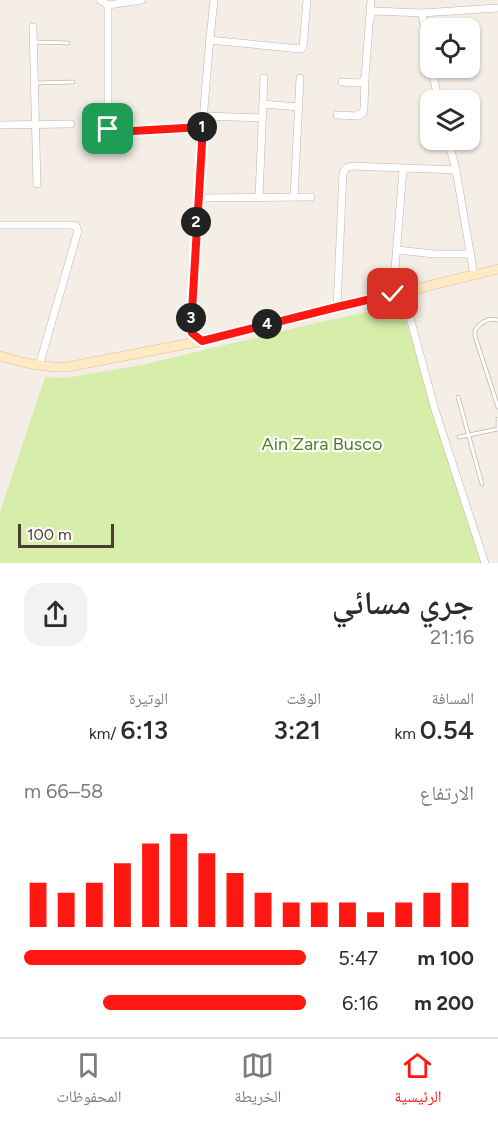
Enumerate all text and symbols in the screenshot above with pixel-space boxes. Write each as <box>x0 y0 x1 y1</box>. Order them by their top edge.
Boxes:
map controls <box>420 18 480 150</box>
button: locate <box>420 18 480 78</box>
button: layers <box>420 90 480 150</box>
pin <box>82 103 133 154</box>
icon: arrive <box>91 112 124 145</box>
pin: 1 <box>187 112 217 142</box>
text: 1 <box>199 117 205 136</box>
pin: 2 <box>181 207 211 237</box>
text: 2 <box>191 212 201 231</box>
pin <box>367 268 418 319</box>
icon: check <box>376 277 409 310</box>
pin: 3 <box>176 303 206 333</box>
text: 3 <box>187 308 195 327</box>
pin: 4 <box>252 309 282 339</box>
text: 4 <box>262 314 272 333</box>
park label: Ain Zara Busco <box>262 433 382 455</box>
scale bar <box>18 521 114 548</box>
text: 100 m <box>27 525 72 544</box>
button: share <box>24 583 87 646</box>
text: جري مسائي <box>332 583 474 622</box>
text: 21:16 <box>430 625 474 649</box>
text: الوتيرة <box>129 689 168 708</box>
text: الوقت <box>287 689 321 708</box>
text: المسافة <box>432 689 474 708</box>
text: 6:13 <box>121 714 168 746</box>
text: 3:21 <box>274 714 321 746</box>
text: 0.54 <box>420 714 474 746</box>
text: /km <box>89 724 121 743</box>
text: km <box>394 724 420 743</box>
text: 58–66 m <box>24 779 103 803</box>
text: الارتفاع <box>419 781 474 805</box>
text: 5:47 <box>338 946 378 970</box>
text: 100 m <box>417 946 474 970</box>
text: 6:16 <box>342 991 378 1015</box>
text: 200 m <box>414 991 474 1015</box>
tab: المحفوظات <box>56 1049 122 1112</box>
tab: الخريطة <box>234 1049 281 1112</box>
tab: الرئيسية <box>394 1049 442 1112</box>

